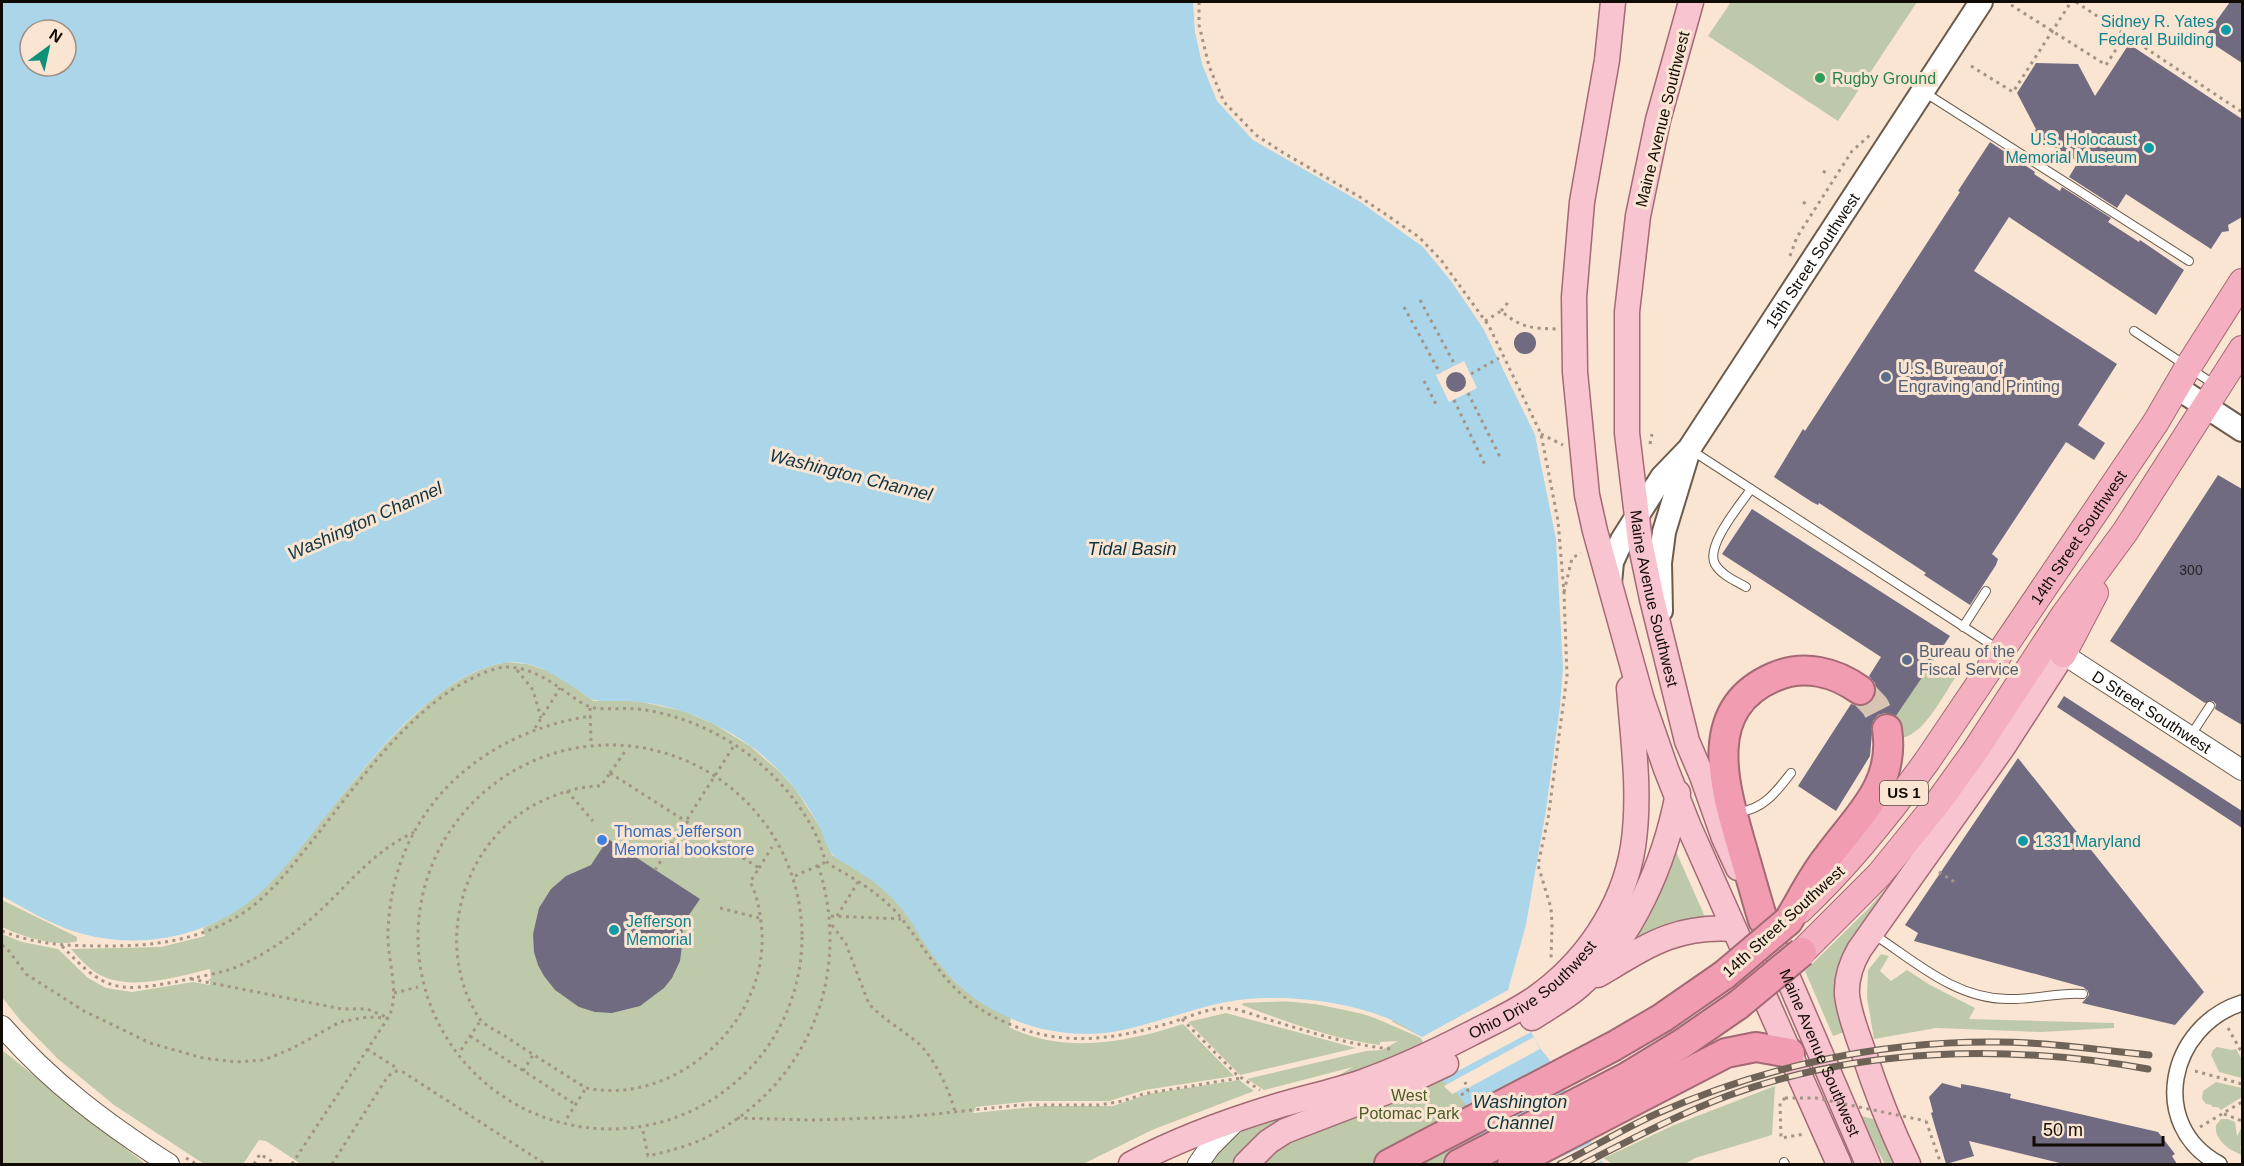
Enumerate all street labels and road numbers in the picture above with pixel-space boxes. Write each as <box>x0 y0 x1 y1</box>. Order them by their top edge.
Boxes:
street label: Maine Avenue Southwest <box>1632 29 1693 209</box>
street label: 15th Street Southwest <box>1762 190 1863 331</box>
street label: 14th Street Southwest <box>2027 467 2130 608</box>
street label: Maine Avenue Southwest <box>1627 509 1681 689</box>
street label: D Street Southwest <box>2089 667 2215 757</box>
road number: US 1 <box>1880 781 1928 805</box>
street label: 14th Street Southwest <box>1719 862 1848 980</box>
street label: Ohio Drive Southwest <box>1466 937 1600 1042</box>
street label: Maine Avenue Southwest <box>1776 966 1863 1139</box>

